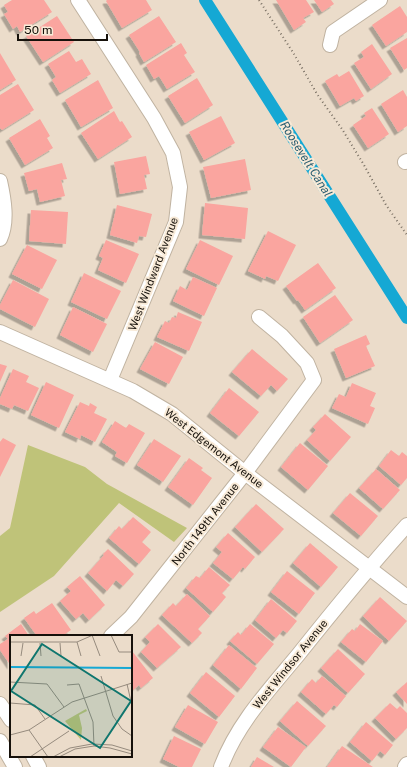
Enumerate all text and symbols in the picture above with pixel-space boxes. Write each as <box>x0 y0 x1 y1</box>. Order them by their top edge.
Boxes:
scale bar <box>18 16 107 42</box>
text: 50 m <box>24 23 52 37</box>
water label: Roosevelt Canal <box>277 119 335 199</box>
street label: West Windward Avenue <box>126 216 180 332</box>
street label: West Edgemont Avenue <box>162 406 266 490</box>
street label: North 149th Avenue <box>169 480 241 568</box>
street label: West Windsor Avenue <box>250 617 330 711</box>
inset map <box>10 635 132 757</box>

